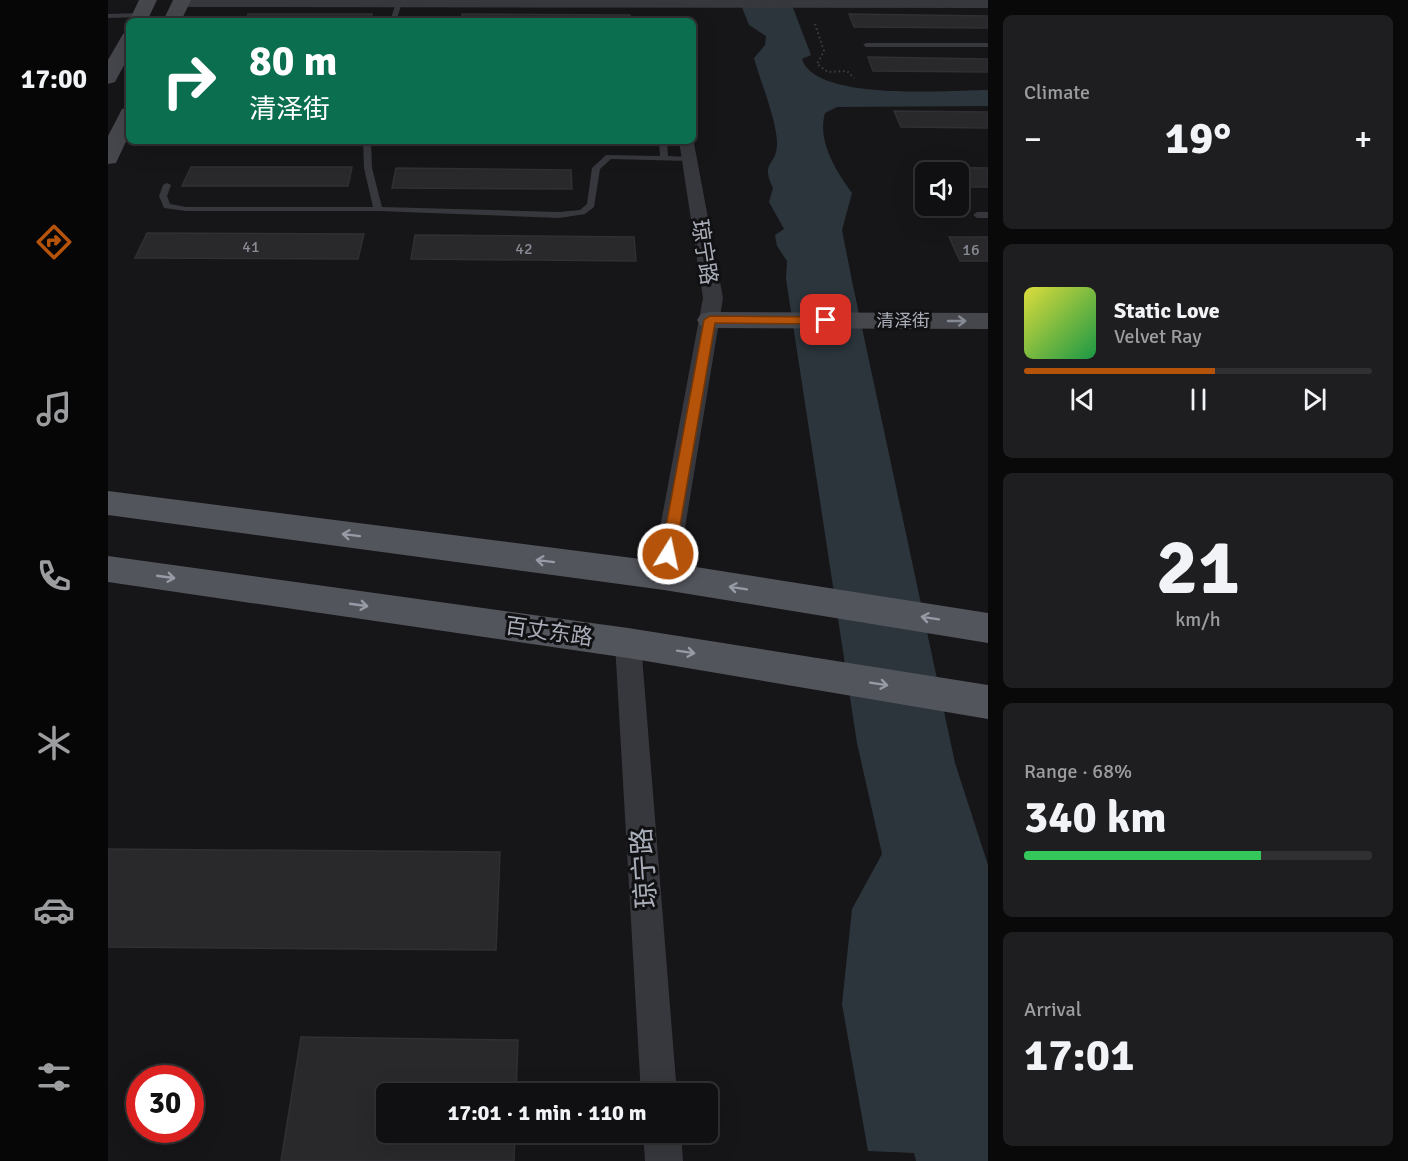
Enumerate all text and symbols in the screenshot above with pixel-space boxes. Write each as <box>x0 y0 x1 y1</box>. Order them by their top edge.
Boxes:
text: 80 m <box>249 36 338 87</box>
icon: right <box>150 42 228 120</box>
text: 17:00 <box>21 63 87 96</box>
text: Climate <box>1024 80 1090 105</box>
text: 清泽街 <box>249 93 330 126</box>
text: 19° <box>1165 111 1231 166</box>
text: − <box>1024 119 1042 160</box>
text: + <box>1354 119 1372 160</box>
map controls <box>915 162 969 216</box>
button: sound <box>915 162 969 216</box>
street label: 琼宁路 <box>686 217 723 287</box>
icon: directions <box>33 221 75 263</box>
house number: 41 <box>242 237 260 257</box>
house number: 42 <box>515 239 533 259</box>
house number: 16 <box>962 240 980 260</box>
pin <box>800 294 851 345</box>
text: Static Love <box>1114 297 1220 324</box>
icon: arrive <box>809 303 842 336</box>
street label: 清泽街 <box>876 310 930 332</box>
one-way arrow <box>947 315 967 327</box>
text: Velvet Ray <box>1114 324 1202 349</box>
icon: previous <box>1066 383 1099 416</box>
icon: pause <box>1182 383 1215 416</box>
icon: next <box>1298 383 1331 416</box>
icon: music <box>33 388 75 430</box>
text: 21 <box>1156 520 1240 616</box>
position arrow <box>636 522 700 586</box>
one-way arrow <box>342 530 362 541</box>
icon: phone <box>33 555 75 597</box>
one-way arrow <box>535 555 555 566</box>
one-way arrow <box>156 572 175 583</box>
one-way arrow <box>728 582 748 593</box>
one-way arrow <box>349 599 368 610</box>
text: km/h <box>1175 607 1221 632</box>
street label: 百丈东路 <box>503 612 594 651</box>
one-way arrow <box>921 613 941 624</box>
one-way arrow <box>676 647 696 658</box>
one-way arrow <box>868 678 888 689</box>
icon: climate <box>33 722 75 764</box>
text: Range · 68% <box>1024 759 1132 784</box>
text: 340 km <box>1024 790 1167 845</box>
street label: 琼宁路 <box>625 826 664 910</box>
icon: car <box>33 889 75 931</box>
text: Arrival <box>1024 997 1082 1022</box>
text: 17:01 <box>1024 1028 1134 1083</box>
icon: filters <box>33 1056 75 1098</box>
speed limit sign: 30 <box>126 1065 204 1143</box>
text: 17:01 · 1 min · 110 m <box>447 1099 647 1126</box>

